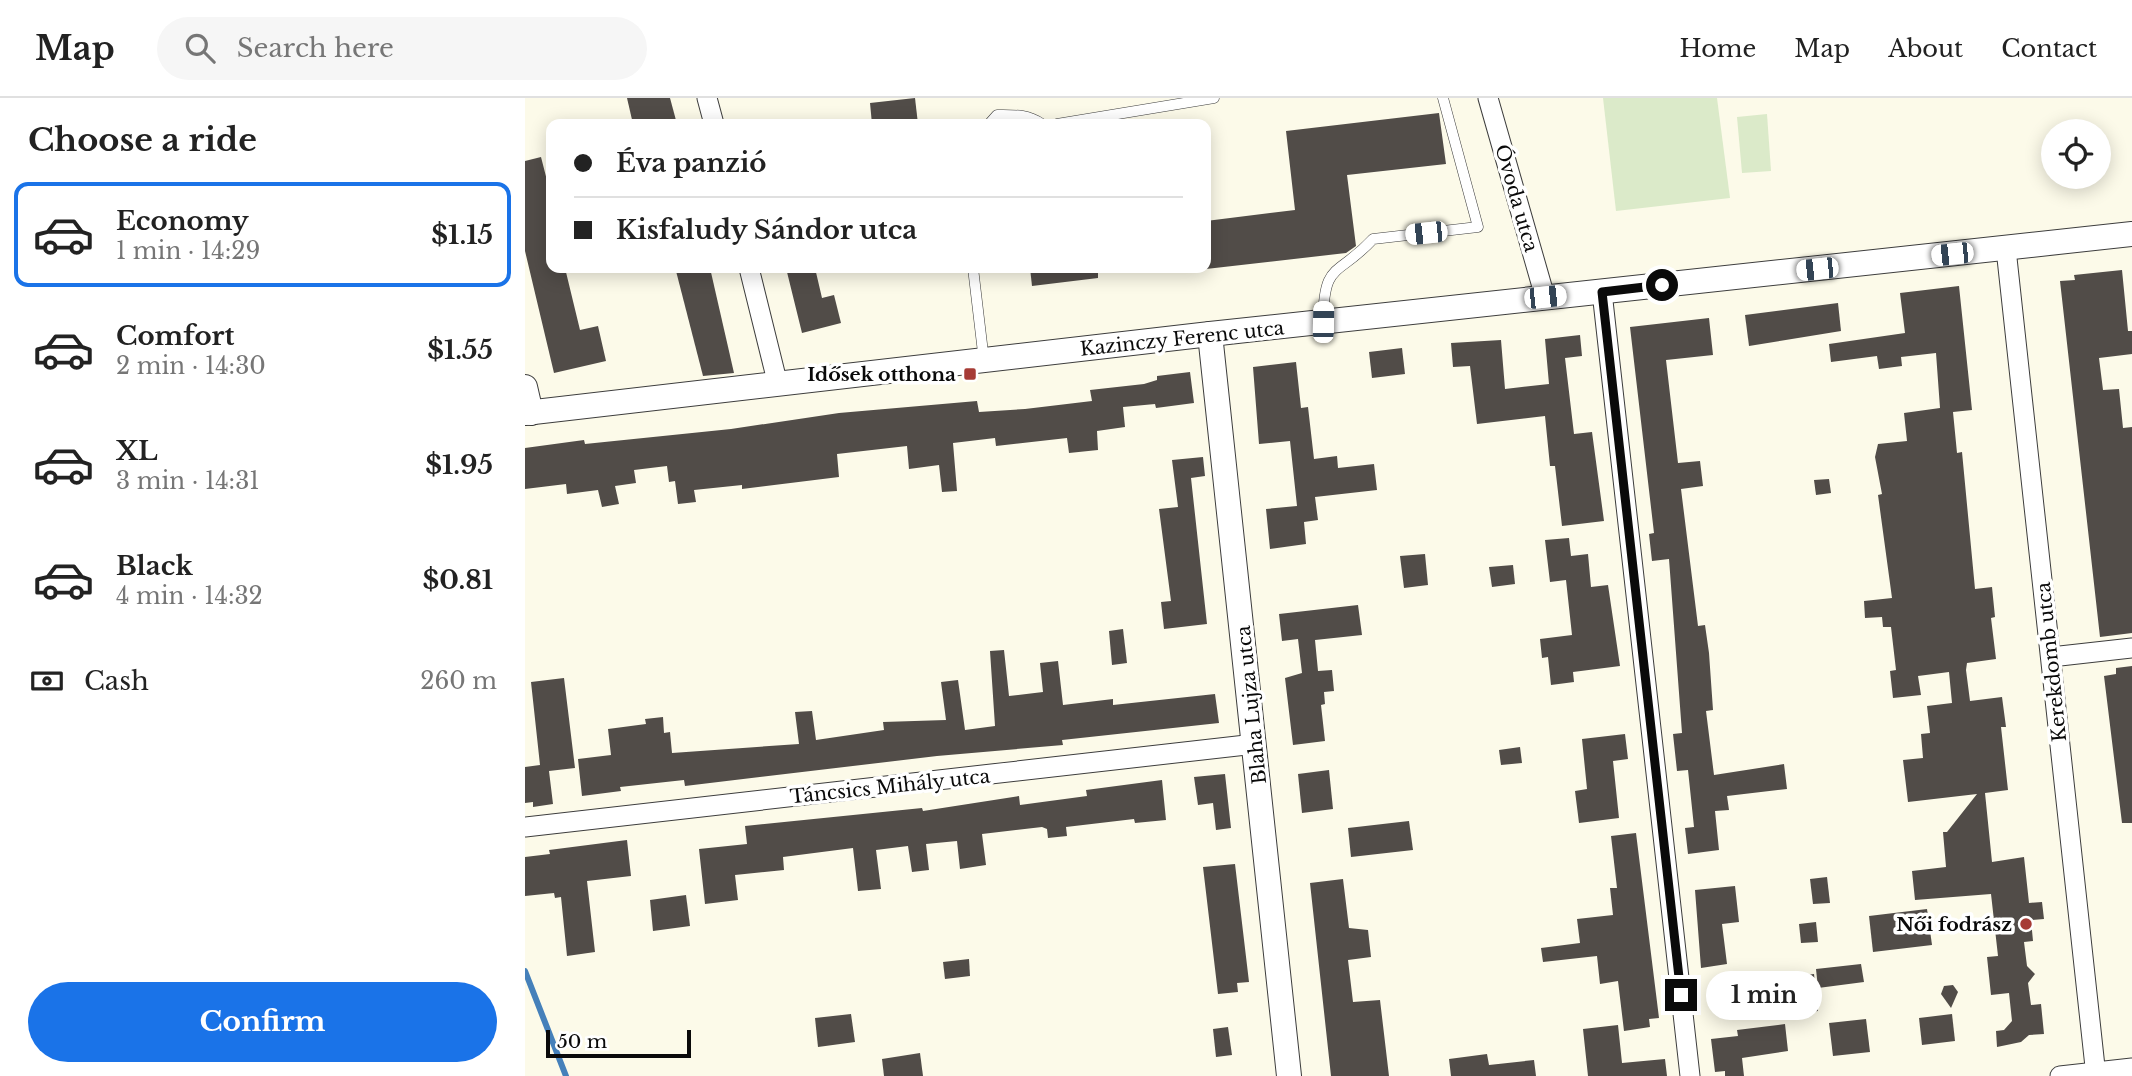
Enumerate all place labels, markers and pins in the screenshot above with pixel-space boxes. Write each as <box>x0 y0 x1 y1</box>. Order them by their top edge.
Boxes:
place label: Idősek otthona <box>807 363 956 386</box>
marker: Idősek otthona <box>962 366 978 382</box>
place label: Női fodrász <box>1896 913 2012 936</box>
marker: Női fodrász <box>2018 916 2034 932</box>

